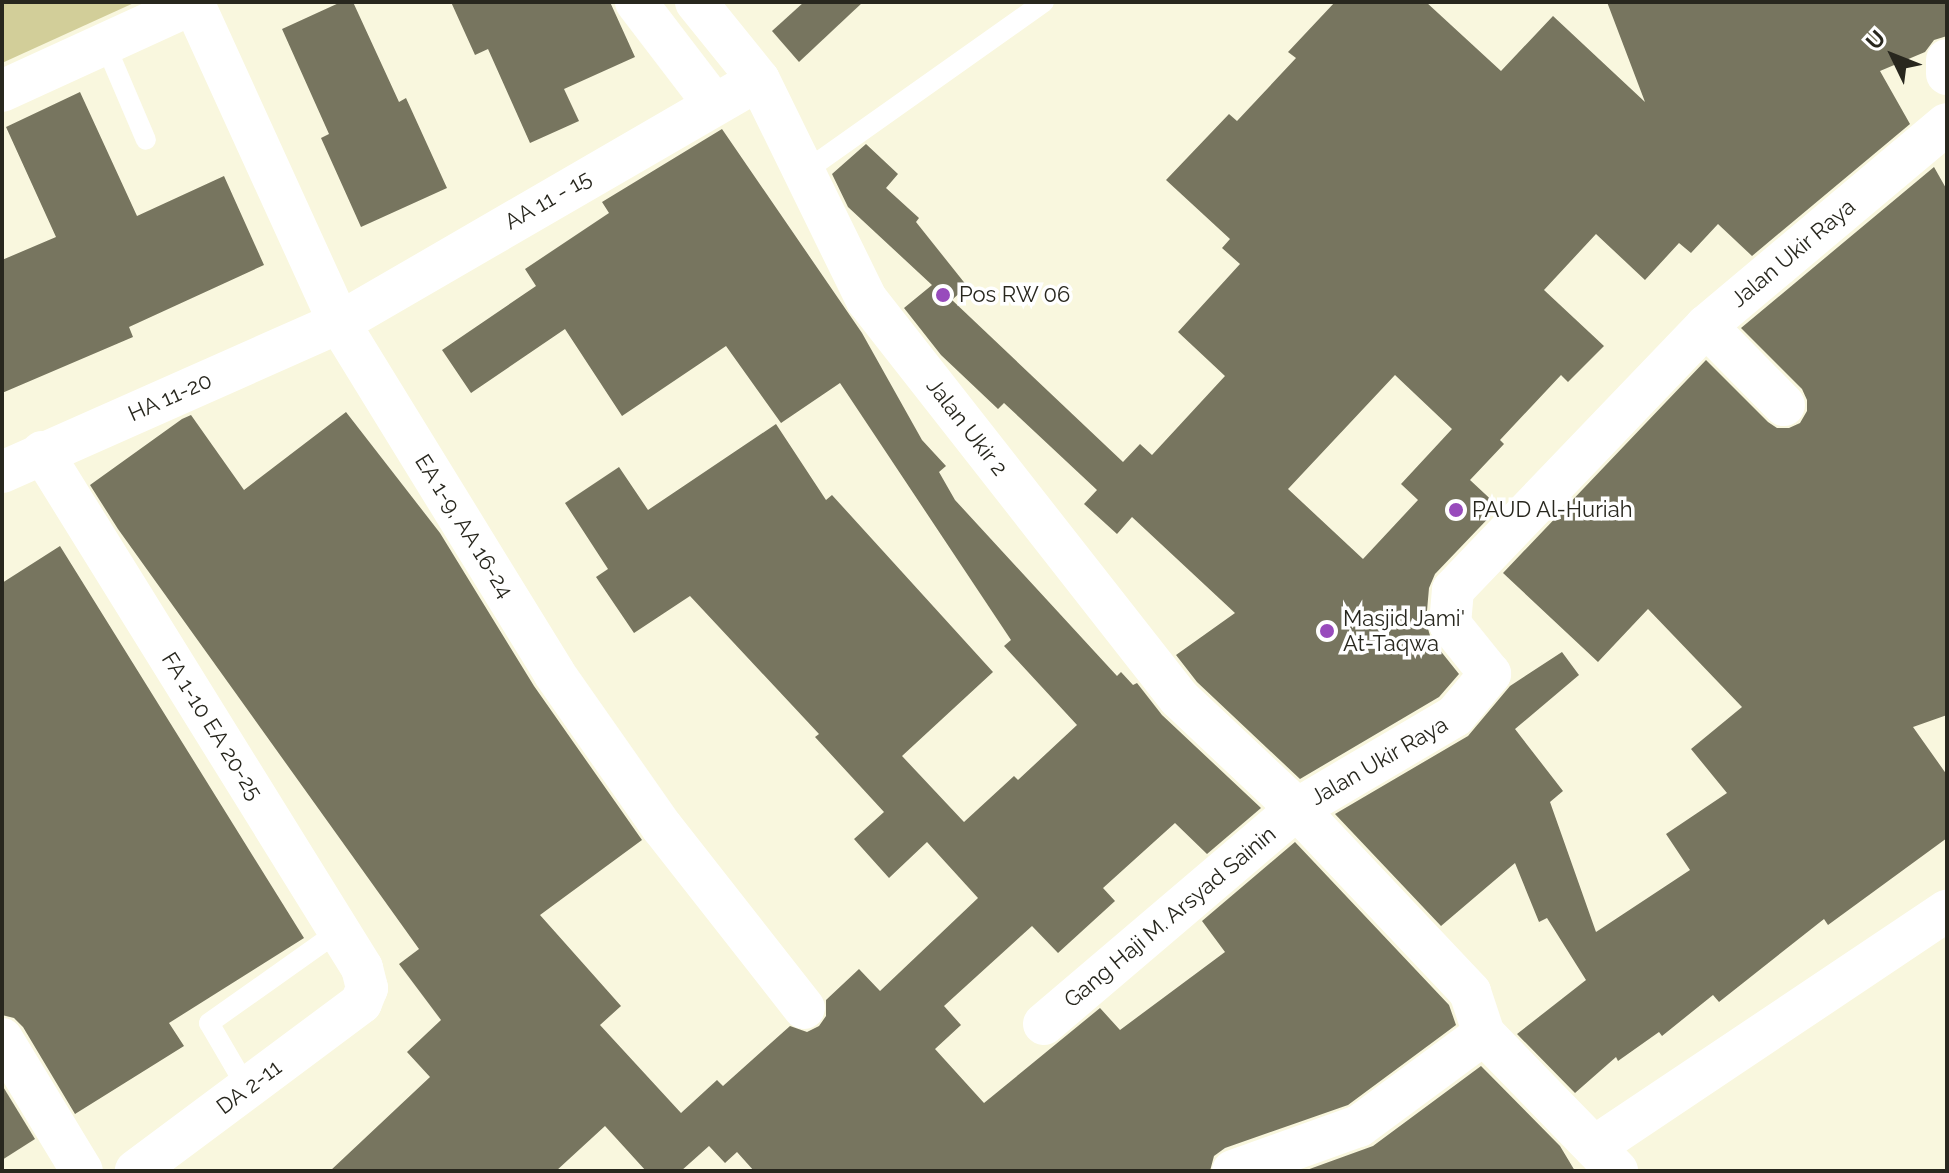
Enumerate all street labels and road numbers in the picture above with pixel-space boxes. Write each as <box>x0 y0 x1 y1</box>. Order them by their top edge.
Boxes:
street label: AA 11 - 15 <box>500 165 596 235</box>
street label: Jalan Ukir Raya <box>1725 193 1861 313</box>
street label: HA 11-20 <box>124 367 216 427</box>
street label: Jalan Ukir 2 <box>921 373 1013 481</box>
street label: EA 1-9, AA 16-24 <box>409 448 519 604</box>
street label: FA 1-10 EA 20-25 <box>156 647 268 805</box>
street label: Jalan Ukir Raya <box>1305 711 1453 811</box>
street label: Gang Haji M. Arsyad Sainin <box>1059 821 1281 1013</box>
street label: DA 2-11 <box>211 1054 287 1120</box>

